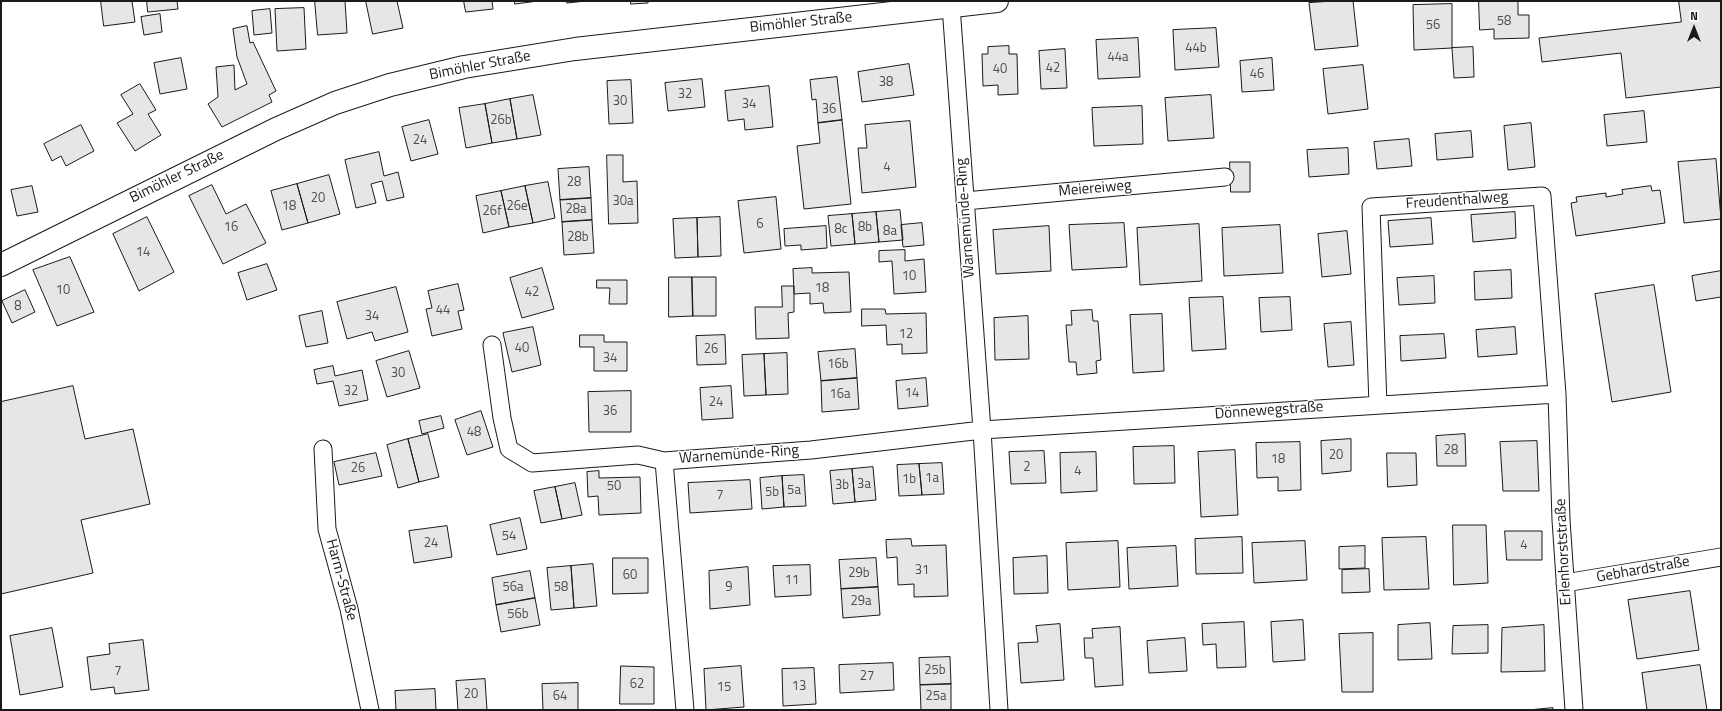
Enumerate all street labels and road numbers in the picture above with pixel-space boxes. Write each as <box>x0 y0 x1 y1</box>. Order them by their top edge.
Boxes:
street label: Bimöhler Straße <box>749 9 853 37</box>
street label: Bimöhler Straße <box>428 47 532 85</box>
street label: Bimöhler Straße <box>127 146 227 208</box>
street label: Warnemünde-Ring <box>953 157 979 279</box>
street label: Meiereiweg <box>1058 177 1132 201</box>
street label: Freudenthalweg <box>1405 188 1509 214</box>
street label: Dönnewegstraße <box>1214 398 1324 424</box>
street label: Warnemünde-Ring <box>678 442 800 468</box>
street label: Erlenhorststraße <box>1552 498 1576 606</box>
street label: Harm-Straße <box>321 537 361 623</box>
street label: Gebhardstraße <box>1595 553 1691 587</box>

